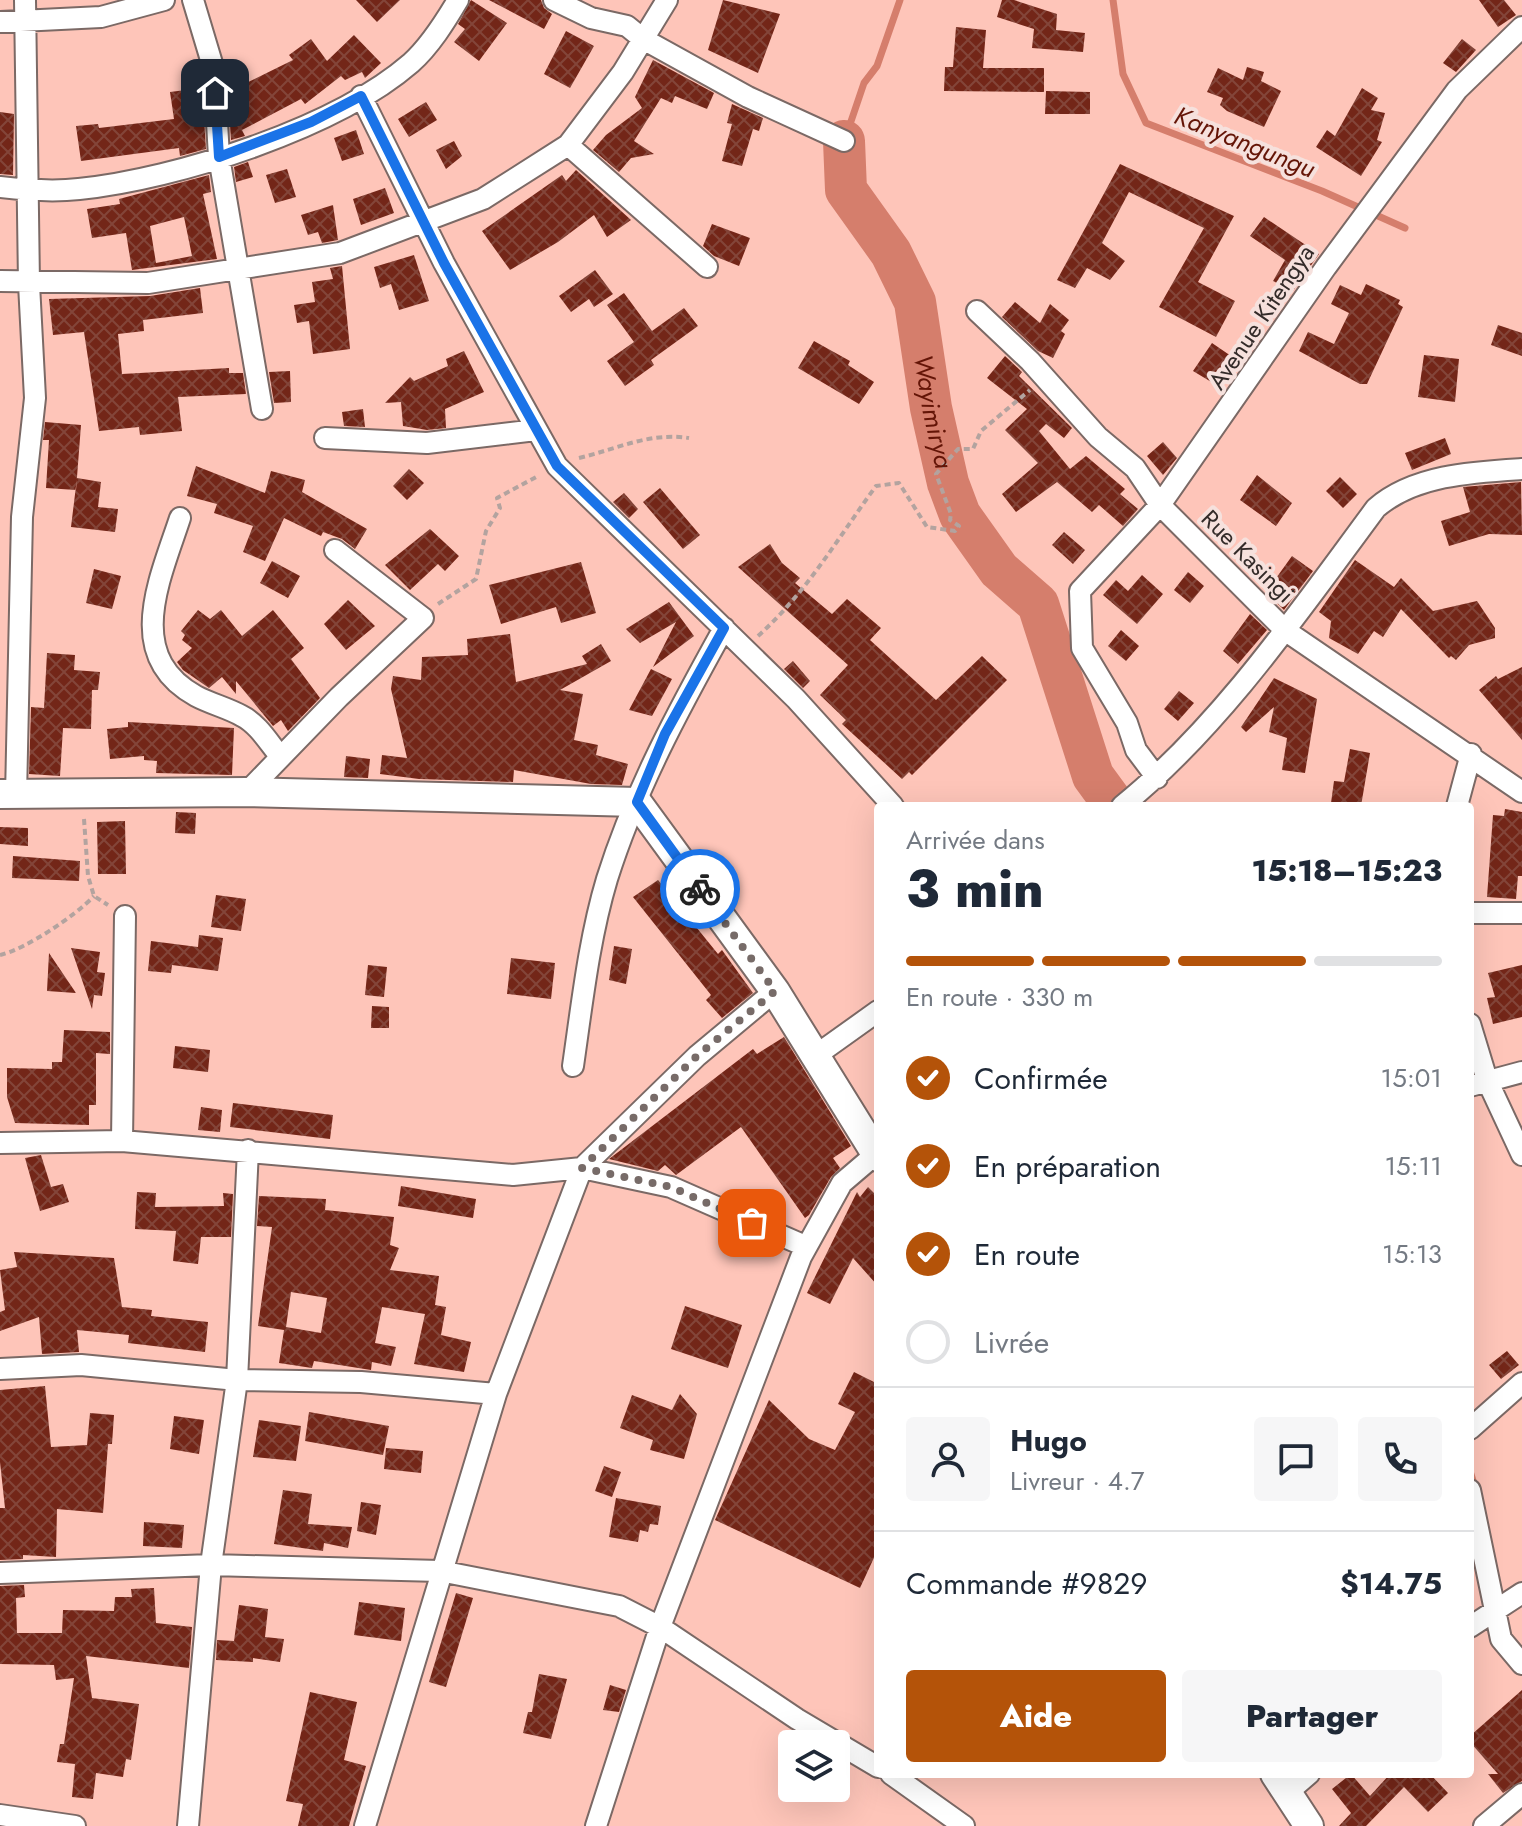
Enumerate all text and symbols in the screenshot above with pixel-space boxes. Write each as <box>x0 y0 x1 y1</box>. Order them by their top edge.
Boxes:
pin <box>181 59 249 127</box>
icon: home <box>193 71 237 115</box>
water label: Kanyangungu <box>1169 96 1321 188</box>
street label: Avenue Kitengya <box>1199 237 1323 397</box>
water label: Wayimirya <box>904 352 963 473</box>
street label: Rue Kasingi <box>1194 502 1302 610</box>
text: Arrivée dans <box>906 821 1045 859</box>
courier <box>660 849 740 929</box>
text: 15:18–15:23 <box>1252 849 1442 892</box>
text: 3 min <box>906 851 1044 927</box>
icon: bike <box>678 867 722 911</box>
text: En route · 330 m <box>906 978 1093 1016</box>
icon: check <box>906 1056 950 1100</box>
text: Confirmée <box>974 1057 1108 1100</box>
text: 15:01 <box>1381 1059 1442 1097</box>
icon: check <box>906 1144 950 1188</box>
text: En préparation <box>974 1145 1161 1188</box>
text: 15:11 <box>1384 1147 1442 1185</box>
pin <box>718 1189 786 1257</box>
icon: bag <box>730 1201 774 1245</box>
icon: check <box>906 1232 950 1276</box>
text: En route <box>974 1233 1080 1276</box>
text: 15:13 <box>1382 1235 1442 1273</box>
text: Livrée <box>974 1321 1049 1364</box>
button: person <box>906 1417 990 1501</box>
button: chat <box>1254 1417 1338 1501</box>
button: phone <box>1358 1417 1442 1501</box>
text: Hugo <box>1010 1419 1087 1462</box>
text: Livreur · 4.7 <box>1010 1462 1144 1500</box>
text: Commande #9829 <box>906 1562 1148 1605</box>
text: $14.75 <box>1340 1562 1442 1605</box>
button: Aide <box>906 1670 1166 1762</box>
button: Partager <box>1182 1670 1442 1762</box>
map controls <box>778 1730 850 1802</box>
button: layers <box>778 1730 850 1802</box>

